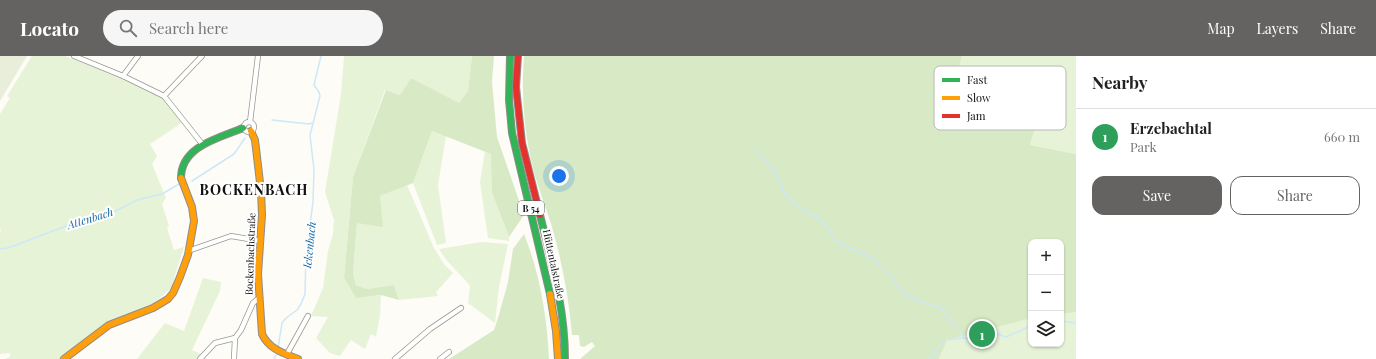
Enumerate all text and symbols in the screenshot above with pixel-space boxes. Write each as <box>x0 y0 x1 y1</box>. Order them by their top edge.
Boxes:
search box <box>103 10 383 46</box>
text: Locato <box>20 15 79 41</box>
icon: search <box>117 17 139 39</box>
text: Search here <box>149 18 228 38</box>
text: Map <box>1207 19 1235 38</box>
text: Layers <box>1257 19 1298 38</box>
text: Share <box>1320 19 1356 38</box>
legend <box>934 66 1066 130</box>
text: Nearby <box>1092 71 1147 93</box>
text: Fast <box>967 72 987 87</box>
text: Slow <box>967 90 991 105</box>
text: Jam <box>966 108 986 123</box>
text: Erzebachtal <box>1130 118 1212 138</box>
text: 1 <box>1103 128 1107 145</box>
text: 660 m <box>1324 128 1360 145</box>
text: Park <box>1130 138 1157 155</box>
your location <box>549 166 569 186</box>
button: Save <box>1092 176 1222 215</box>
button: Share <box>1230 176 1360 215</box>
district label: BOCKENBACH <box>200 180 308 199</box>
road number: B 54 <box>518 201 544 215</box>
water label: Attenbach <box>64 204 115 232</box>
street label: Bockenbachstraße <box>242 213 258 295</box>
water label: Ickenbach <box>299 221 319 270</box>
street label: Hüttentalstraße <box>540 228 568 300</box>
map controls <box>1028 239 1064 347</box>
button: + <box>1028 239 1064 275</box>
button: − <box>1028 275 1064 311</box>
button: layers <box>1028 311 1064 347</box>
pin: 1 <box>969 319 995 349</box>

